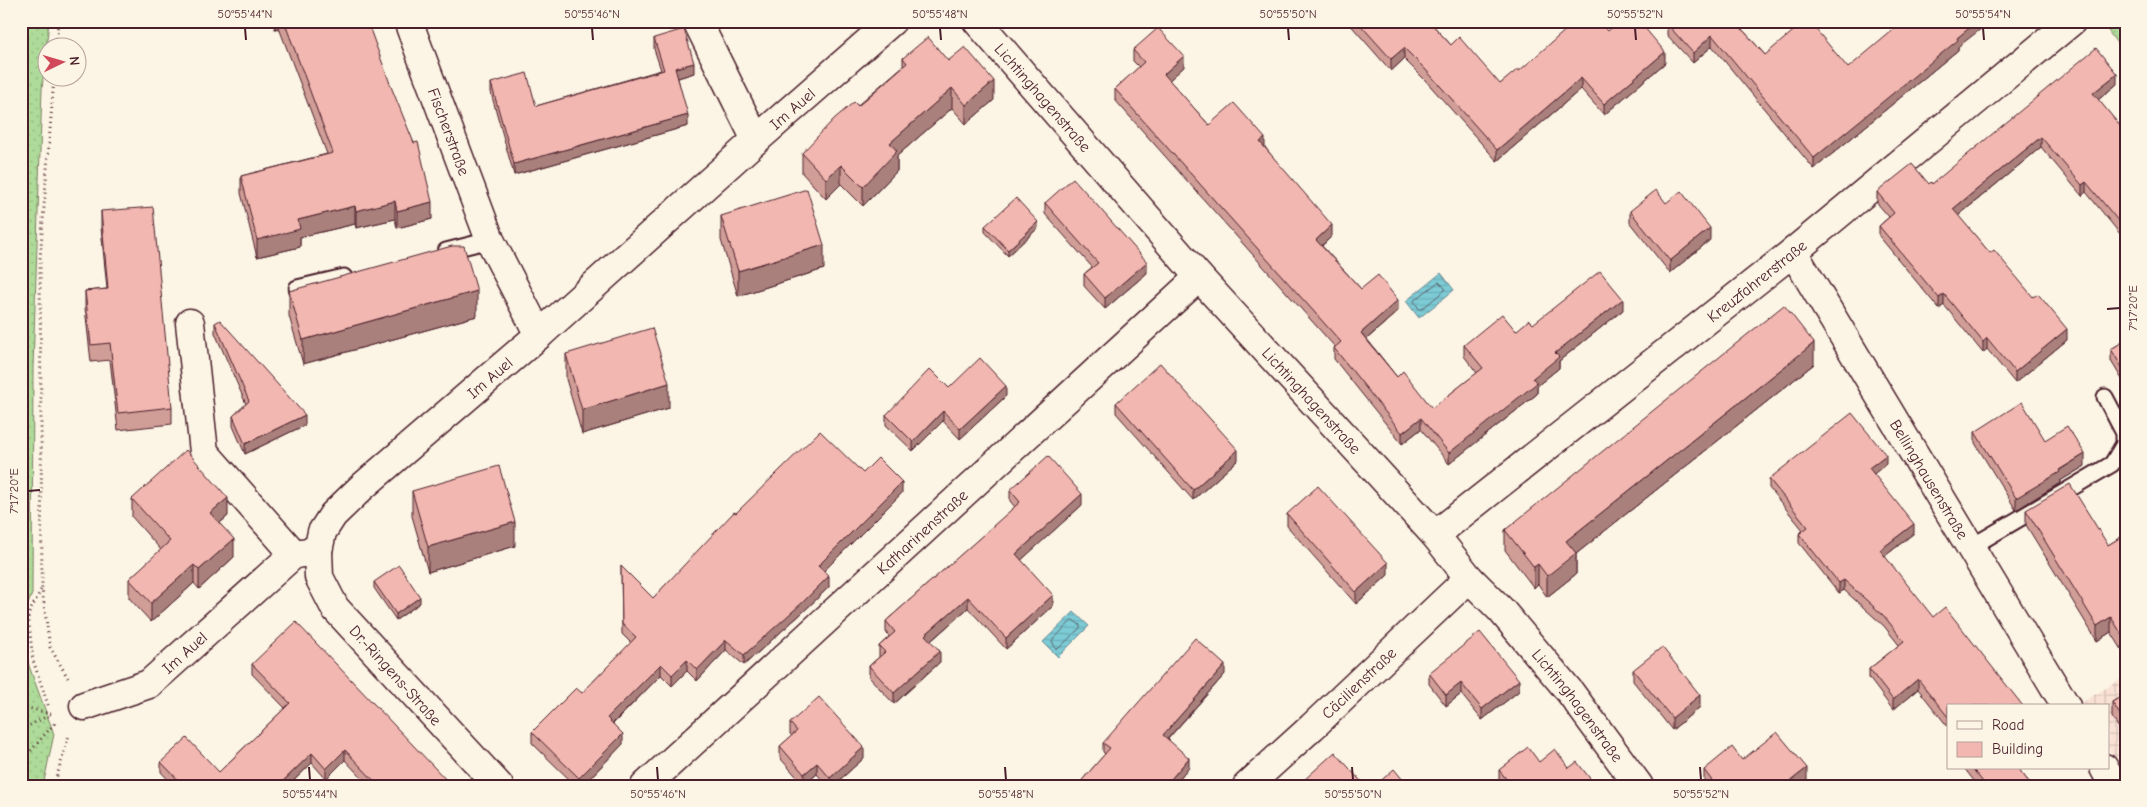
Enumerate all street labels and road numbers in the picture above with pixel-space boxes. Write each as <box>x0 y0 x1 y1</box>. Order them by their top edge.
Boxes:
street label: Lichtinghagenstraße <box>990 40 1094 156</box>
street label: Im Auel <box>767 85 819 134</box>
street label: Fischerstraße <box>424 86 473 178</box>
street label: Kreuzfahrerstraße <box>1704 237 1811 326</box>
street label: Lichtinghagenstraße <box>1258 344 1364 458</box>
street label: Im Auel <box>464 354 516 403</box>
street label: Bellinghausenstraße <box>1886 416 1972 543</box>
street label: Katharinenstraße <box>874 486 972 578</box>
street label: Dr.-Ringens-Straße <box>346 622 445 729</box>
street label: Im Auel <box>159 628 211 678</box>
street label: Cäcilienstraße <box>1318 644 1400 723</box>
street label: Lichtinghagenstraße <box>1528 646 1626 766</box>

